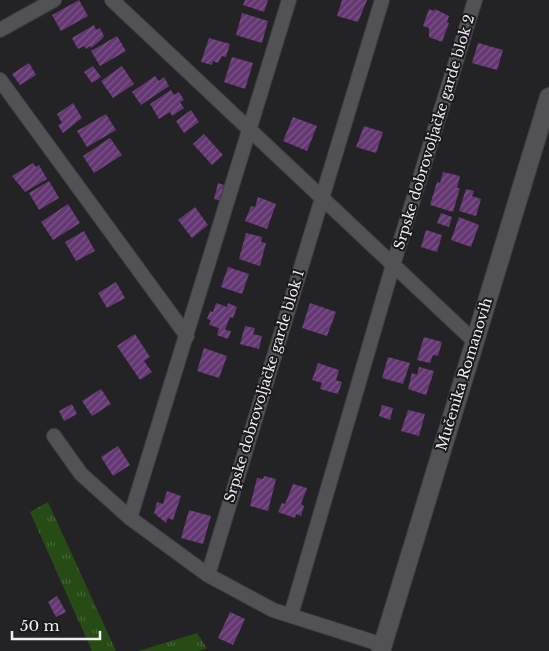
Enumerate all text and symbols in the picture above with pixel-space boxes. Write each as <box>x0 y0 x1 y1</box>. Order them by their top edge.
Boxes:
street label: Srpske dobrovoljačke garde blok 2 <box>390 12 478 252</box>
street label: Srpske dobrovoljačke garde blok 1 <box>220 268 308 504</box>
street label: Mučenika Romanovih <box>432 295 496 453</box>
scale bar <box>12 608 100 640</box>
text: 50 m <box>20 616 60 635</box>

